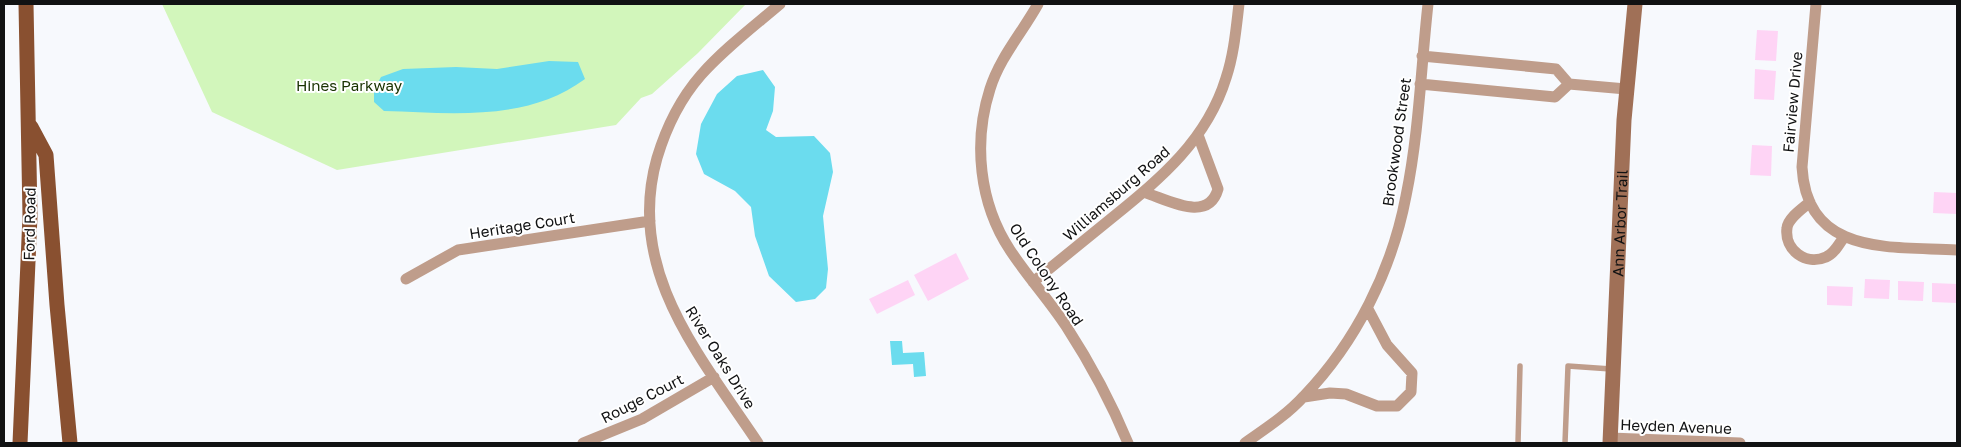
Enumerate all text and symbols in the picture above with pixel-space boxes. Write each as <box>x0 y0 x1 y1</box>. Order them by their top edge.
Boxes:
street label: Fairview Drive <box>1779 50 1805 153</box>
park label: Hines Parkway <box>296 76 403 94</box>
street label: Brookwood Street <box>1378 76 1414 208</box>
street label: Williamsburg Road <box>1059 142 1173 244</box>
street label: Ann Arbor Trail <box>1608 169 1631 277</box>
street label: Ford Road <box>19 187 39 261</box>
street label: Heritage Court <box>468 208 576 242</box>
street label: Old Colony Road <box>1006 219 1088 329</box>
street label: River Oaks Drive <box>682 302 760 412</box>
street label: Rouge Court <box>598 369 686 427</box>
street label: Heyden Avenue <box>1620 415 1732 437</box>

